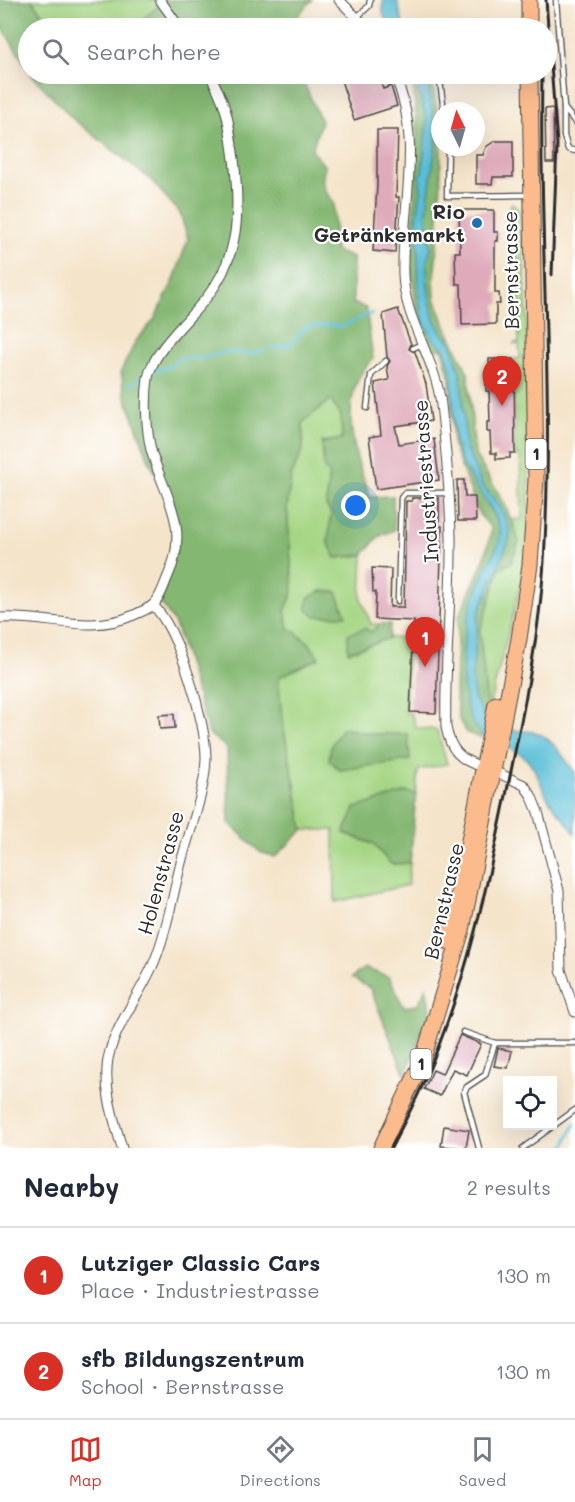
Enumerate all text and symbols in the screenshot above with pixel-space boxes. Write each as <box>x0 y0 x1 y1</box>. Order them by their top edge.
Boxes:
search box <box>18 18 557 84</box>
icon: search <box>39 35 72 68</box>
text: Search here <box>87 37 221 66</box>
north arrow <box>431 102 485 156</box>
place label: Rio Getränkemarkt <box>314 198 465 247</box>
street label: Bernstrasse <box>496 210 524 330</box>
marker: Rio Getränkemarkt <box>470 216 484 230</box>
pin: 2 <box>482 356 522 406</box>
street label: Industriestrasse <box>406 399 444 563</box>
road number: 1 <box>526 439 546 469</box>
your location <box>341 491 370 520</box>
pin: 1 <box>406 618 444 667</box>
street label: Holenstrasse <box>131 808 189 938</box>
street label: Bernstrasse <box>417 840 469 962</box>
road number: 1 <box>410 1049 432 1079</box>
map controls <box>503 1076 557 1130</box>
button: locate <box>503 1076 557 1130</box>
text: Nearby <box>24 1170 119 1204</box>
text: 2 results <box>467 1174 551 1200</box>
text: Lutziger Classic Cars <box>81 1248 320 1277</box>
text: 1 <box>39 1262 48 1288</box>
text: 130 m <box>496 1262 551 1288</box>
text: Place · Industriestrasse <box>81 1277 320 1303</box>
text: sfb Bildungszentrum <box>81 1344 304 1373</box>
text: 2 <box>38 1358 49 1384</box>
text: 130 m <box>496 1358 551 1384</box>
text: School · Bernstrasse <box>81 1373 284 1399</box>
tab: Map <box>69 1433 102 1490</box>
tab: Directions <box>240 1433 321 1490</box>
tab: Saved <box>459 1433 506 1490</box>

